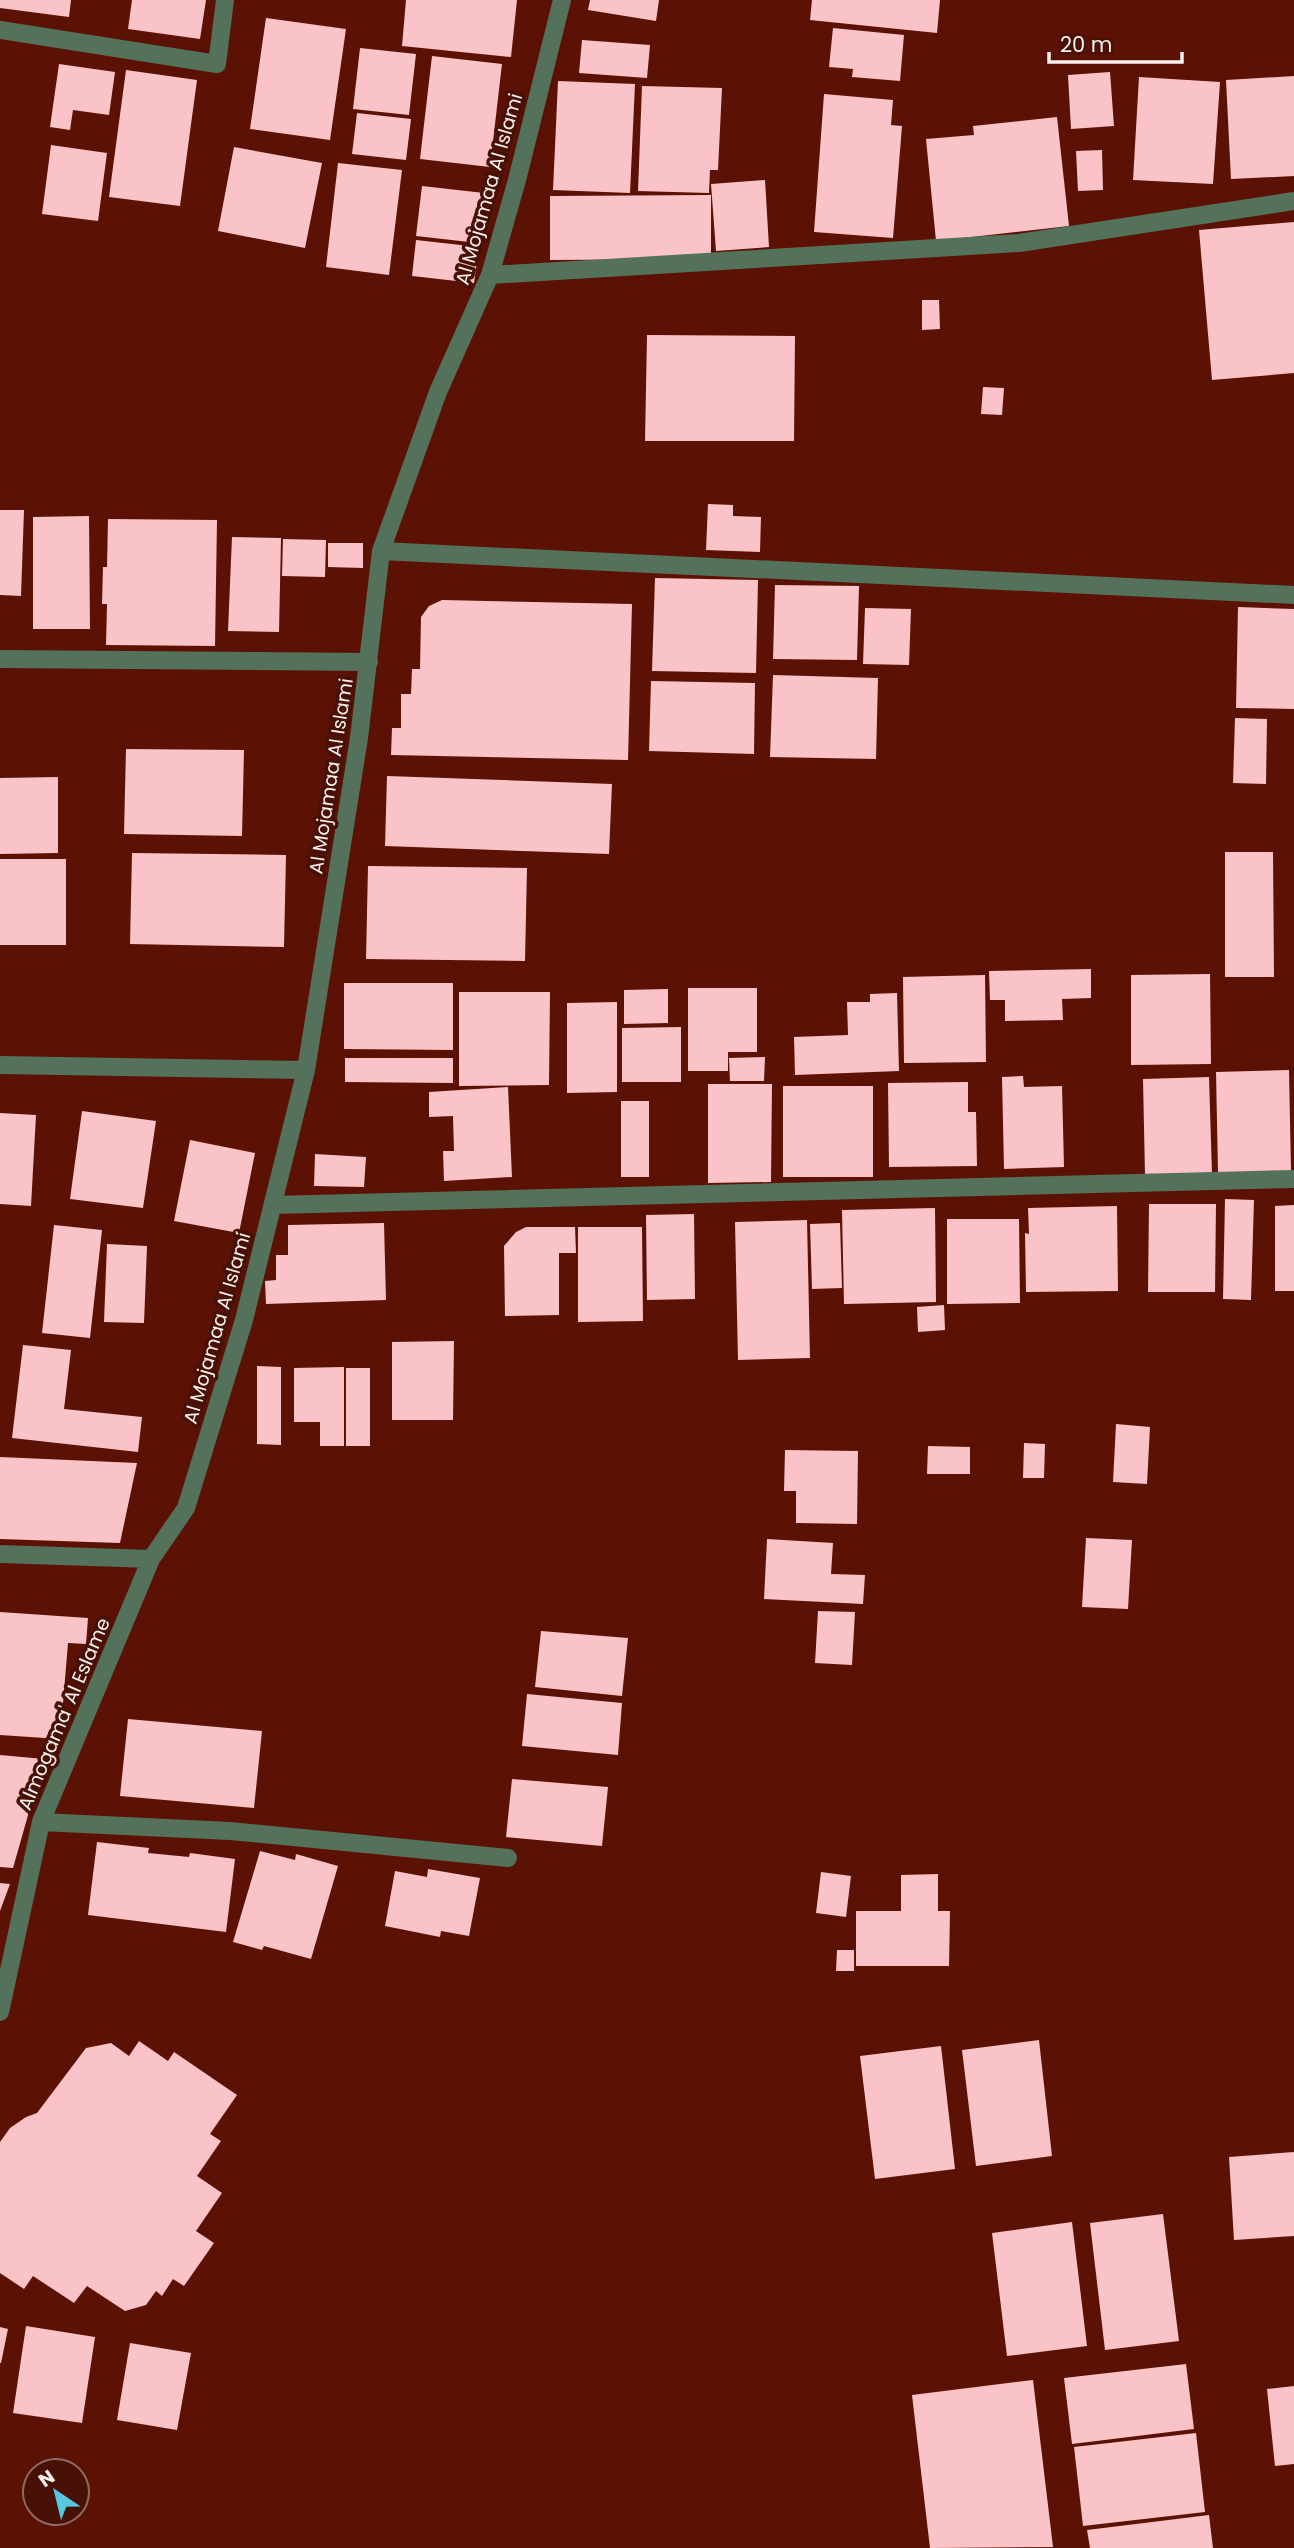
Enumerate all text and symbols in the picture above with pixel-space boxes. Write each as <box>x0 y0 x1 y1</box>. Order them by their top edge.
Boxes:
scale bar <box>1049 21 1182 65</box>
text: 20 m <box>1060 30 1113 59</box>
street label: Al Mojamaa Al Islami <box>449 90 529 288</box>
street label: Al Mojamaa Al Islami <box>302 676 360 876</box>
street label: Al Mojamaa Al Islami <box>177 1229 257 1427</box>
street label: Almogama' Al Eslame <box>11 1614 117 1814</box>
north arrow <box>21 2457 91 2527</box>
text: N <box>33 2463 60 2494</box>

